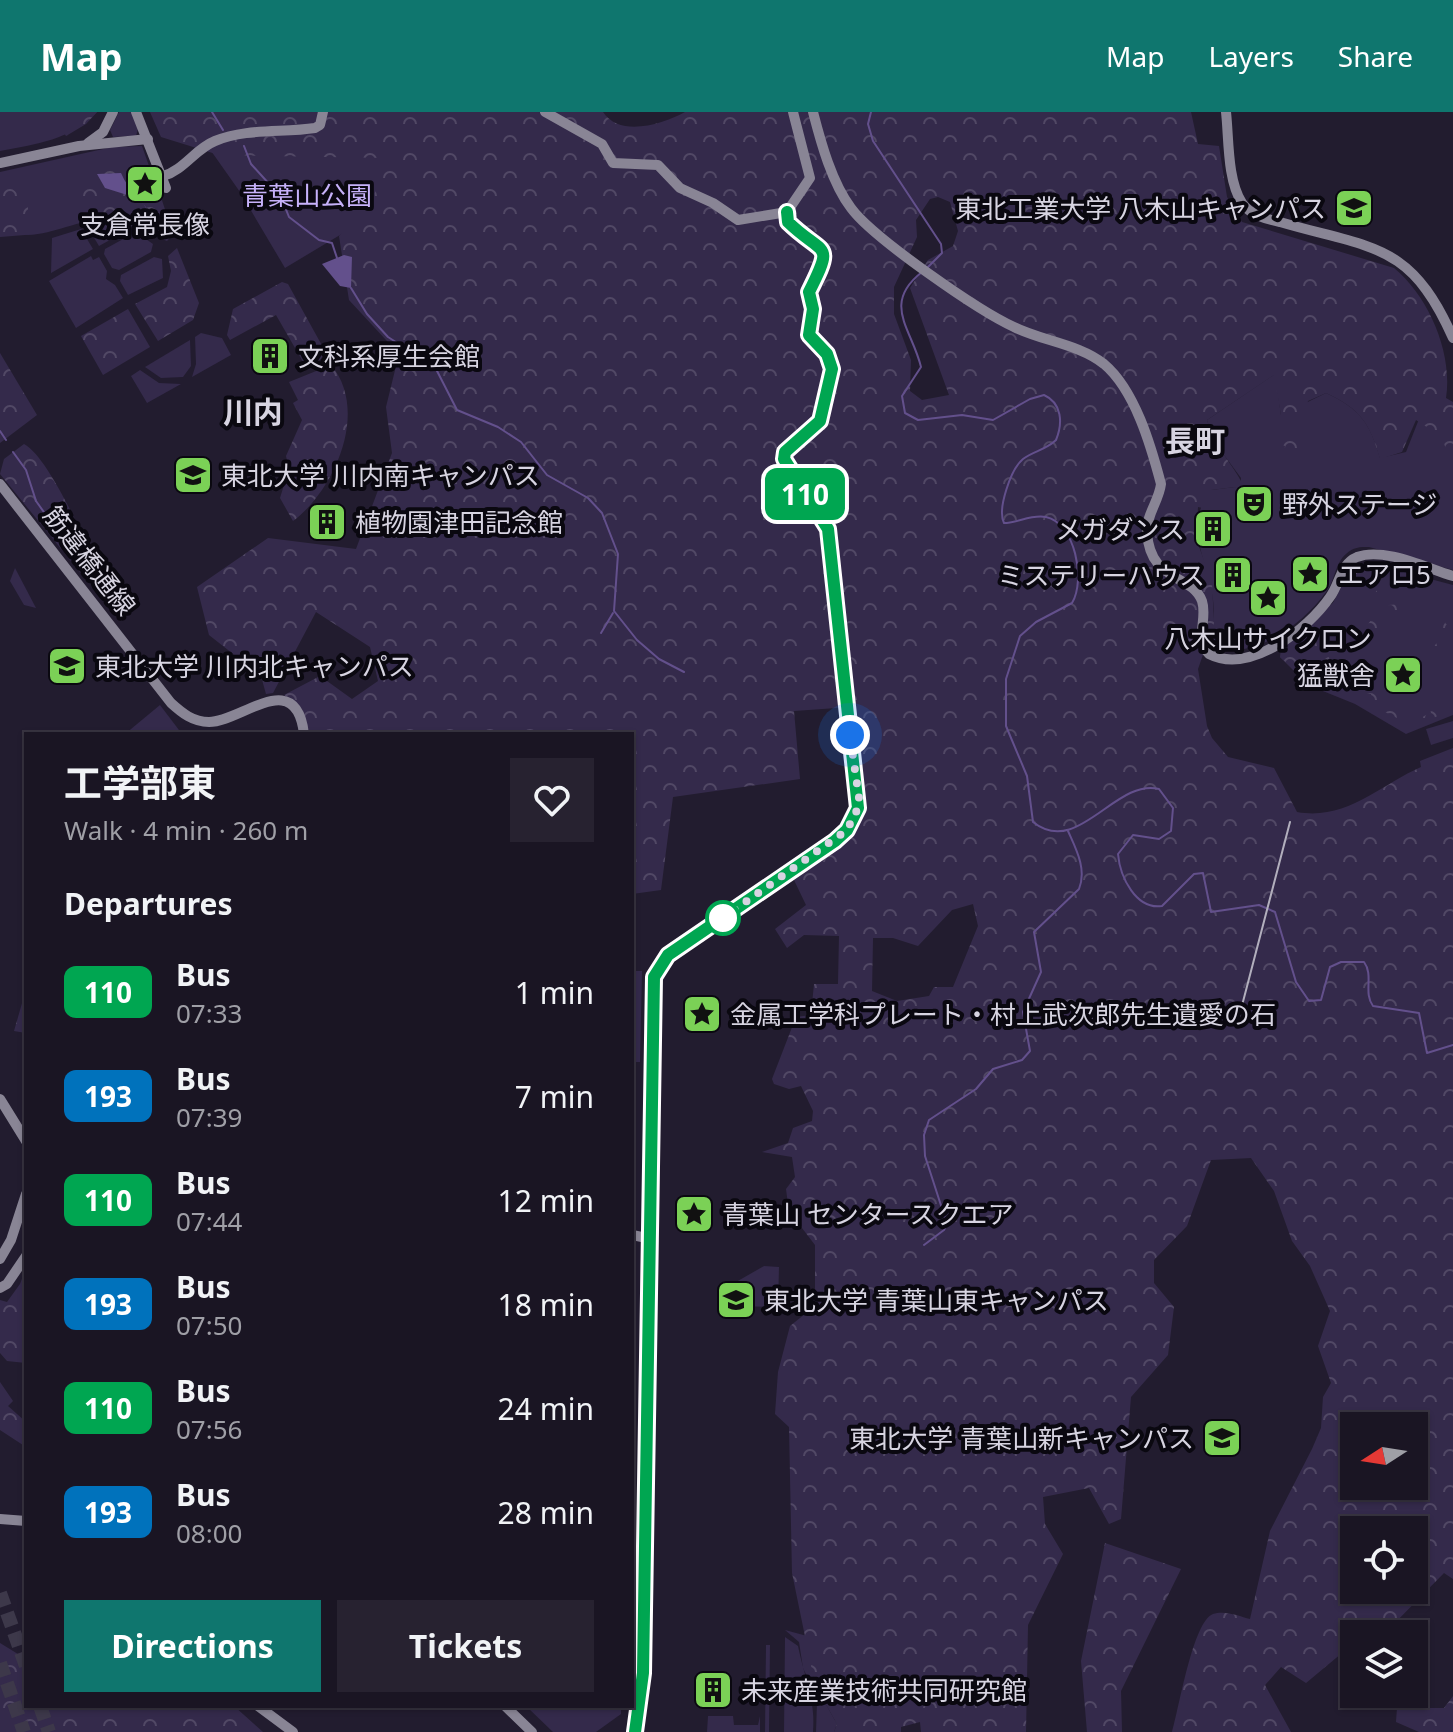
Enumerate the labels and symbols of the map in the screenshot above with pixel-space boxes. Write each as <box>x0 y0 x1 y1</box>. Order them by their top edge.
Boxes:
place icon: 支倉常長像 <box>124 163 166 205</box>
park label: 青葉山公園 <box>242 177 372 213</box>
school or university icon: 東北工業大学 八木山キャンパス <box>1333 187 1375 229</box>
place label: 東北工業大学 八木山キャンパス <box>955 190 1326 226</box>
place label: 支倉常長像 <box>80 206 210 242</box>
building icon: 文科系厚生会館 <box>249 335 291 377</box>
place label: 文科系厚生会館 <box>298 338 480 374</box>
district label: 川内 <box>223 391 283 432</box>
district label: 長町 <box>1165 420 1225 461</box>
school or university icon: 東北大学 川内南キャンパス <box>172 454 214 496</box>
place label: 東北大学 川内南キャンパス <box>221 457 540 493</box>
line badge: 110 <box>759 468 851 520</box>
theatre icon: 野外ステージ <box>1233 483 1275 525</box>
place label: 野外ステージ <box>1282 486 1437 522</box>
street label: 筋違橋通線 <box>36 498 144 622</box>
building icon: 植物園津田記念館 <box>306 501 348 543</box>
place label: 植物園津田記念館 <box>355 504 563 540</box>
building icon: メガダンス <box>1192 508 1234 550</box>
place label: メガダンス <box>1056 511 1185 547</box>
place icon: エアロ5 <box>1289 553 1331 595</box>
building icon: ミステリーハウス <box>1212 554 1254 596</box>
place label: エアロ5 <box>1338 556 1431 592</box>
place label: ミステリーハウス <box>998 557 1205 593</box>
place icon: 八木山サイクロン <box>1247 577 1289 619</box>
place label: 八木山サイクロン <box>1164 620 1372 656</box>
school or university icon: 東北大学 川内北キャンパス <box>46 645 88 687</box>
place label: 東北大学 川内北キャンパス <box>95 648 414 684</box>
place icon: 猛獣舎 <box>1382 654 1424 696</box>
place label: 猛獣舎 <box>1297 657 1375 693</box>
your location <box>830 715 870 755</box>
unlabelled marker <box>706 901 740 935</box>
place icon: 金属工学科プレート・村上武次郎先生遺愛の石 <box>681 993 723 1035</box>
place label: 金属工学科プレート・村上武次郎先生遺愛の石 <box>730 996 1276 1032</box>
place icon: 青葉山 センタースクエア <box>673 1193 715 1235</box>
place label: 青葉山 センタースクエア <box>722 1196 1013 1232</box>
school or university icon: 東北大学 青葉山東キャンパス <box>715 1279 757 1321</box>
place label: 東北大学 青葉山東キャンパス <box>764 1282 1109 1318</box>
north arrow <box>1340 1412 1428 1500</box>
school or university icon: 東北大学 青葉山新キャンパス <box>1201 1417 1243 1459</box>
place label: 東北大学 青葉山新キャンパス <box>849 1420 1194 1456</box>
building icon: 未来産業技術共同研究館 <box>692 1669 734 1711</box>
place label: 未来産業技術共同研究館 <box>741 1672 1027 1708</box>

